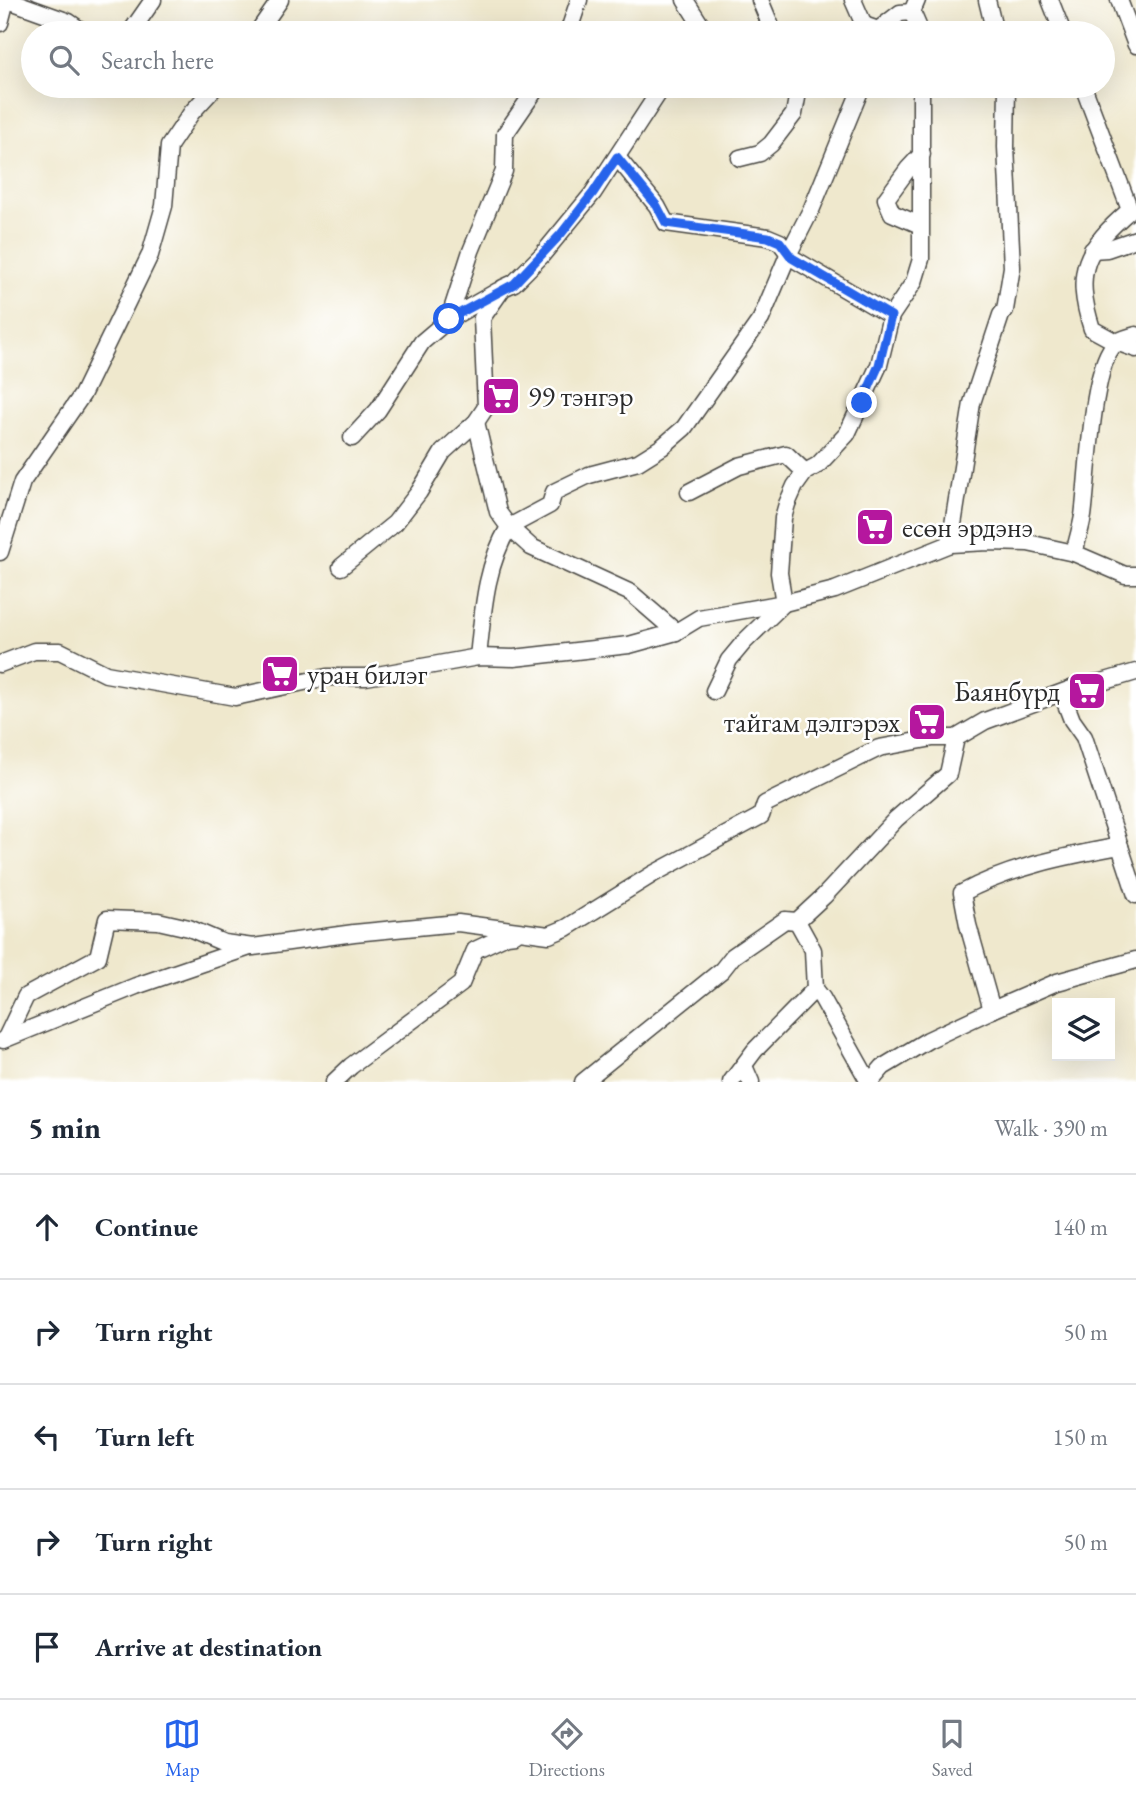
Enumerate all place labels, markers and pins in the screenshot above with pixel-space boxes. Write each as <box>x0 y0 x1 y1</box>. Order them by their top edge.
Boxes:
supermarket icon: 99 тэнгэр <box>480 375 522 417</box>
place label: 99 тэнгэр <box>528 378 634 414</box>
supermarket icon: есөн эрдэнэ <box>854 506 896 548</box>
place label: есөн эрдэнэ <box>902 509 1033 545</box>
supermarket icon: уран билэг <box>259 653 301 695</box>
place label: уран билэг <box>307 656 428 692</box>
supermarket icon: Баянбүрд <box>1066 670 1108 712</box>
place label: Баянбүрд <box>954 673 1060 709</box>
supermarket icon: тайгам дэлгэрэх <box>906 701 948 743</box>
place label: тайгам дэлгэрэх <box>724 704 900 740</box>

